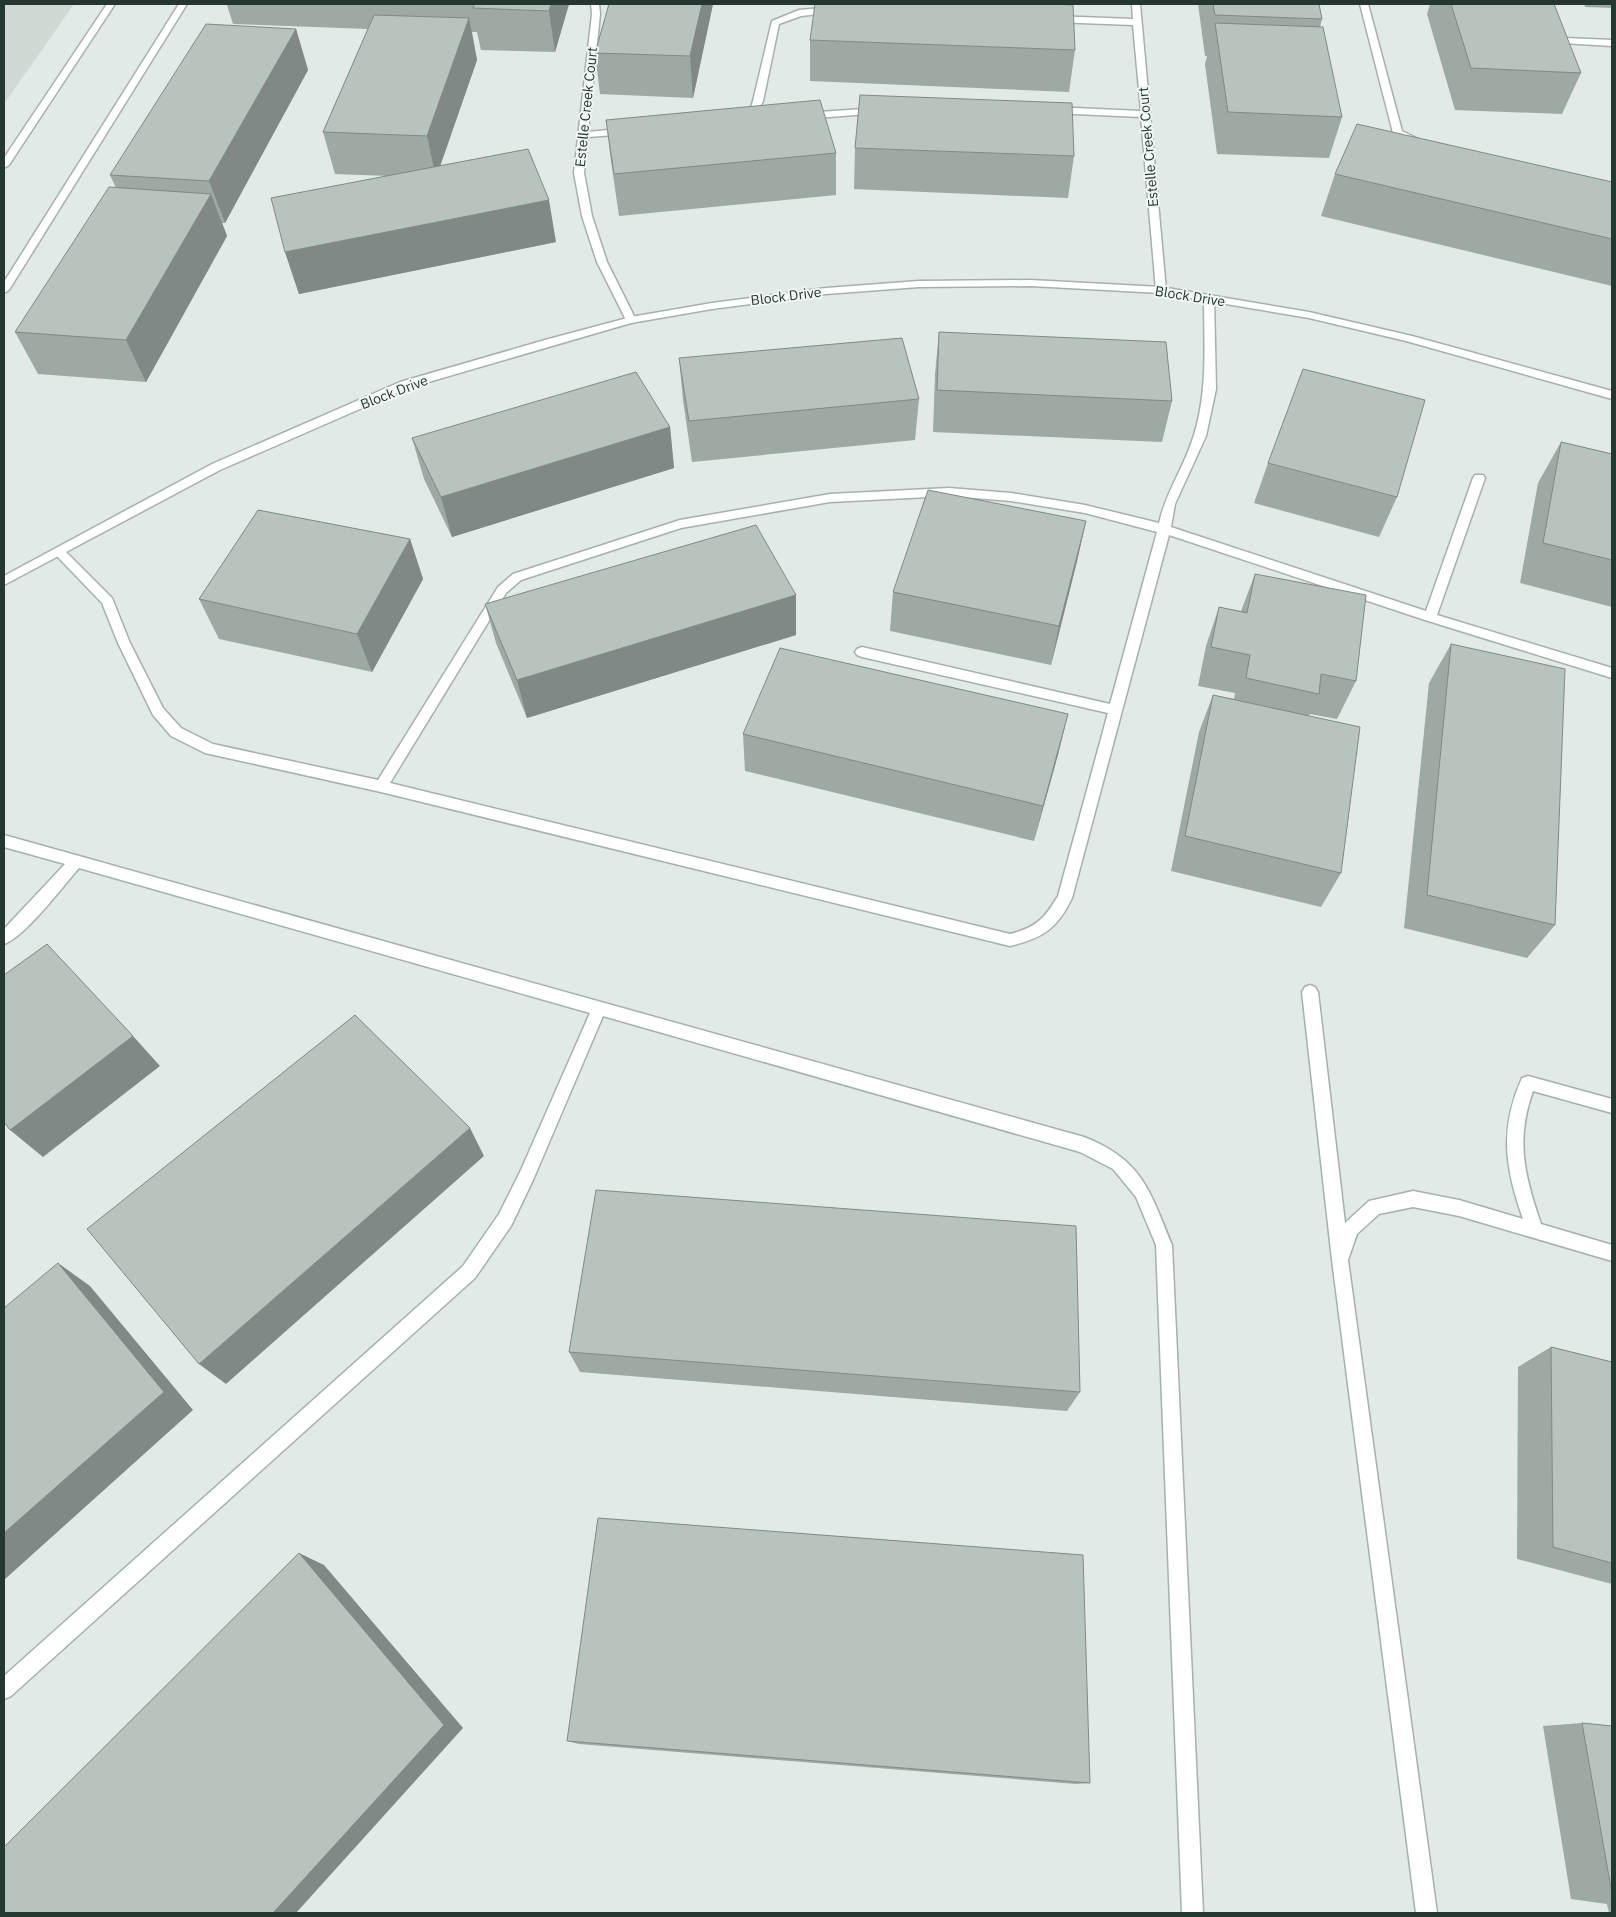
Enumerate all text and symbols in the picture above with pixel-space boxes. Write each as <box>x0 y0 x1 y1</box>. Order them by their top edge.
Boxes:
street label: Estelle Creek Court <box>571 46 601 168</box>
street label: Estelle Creek Court <box>1134 86 1162 208</box>
street label: Block Drive <box>1154 282 1227 310</box>
street label: Block Drive <box>750 283 823 309</box>
street label: Block Drive <box>358 371 431 413</box>

